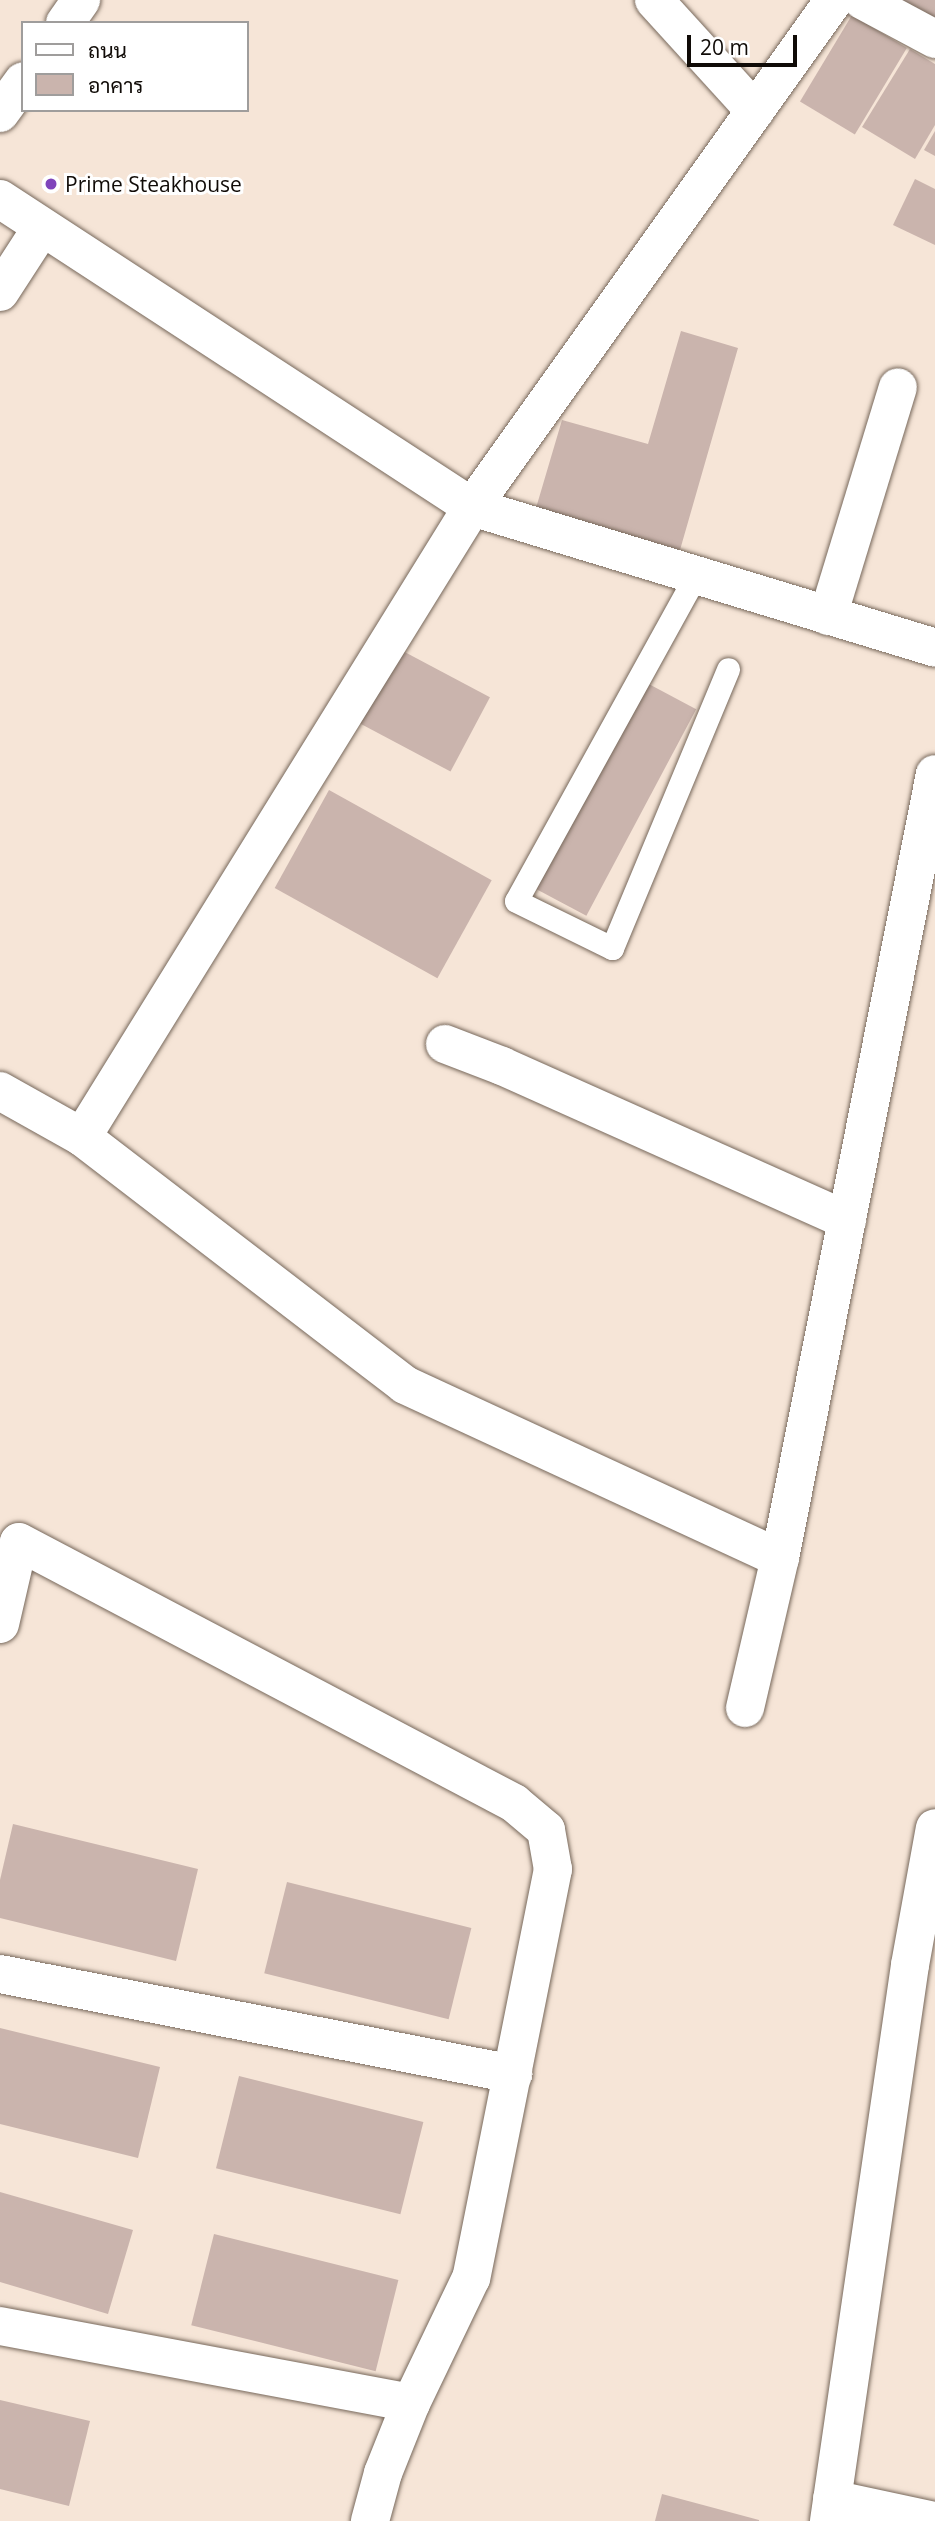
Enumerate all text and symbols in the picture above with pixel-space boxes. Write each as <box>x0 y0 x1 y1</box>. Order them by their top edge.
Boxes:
legend <box>21 21 248 112</box>
scale bar <box>690 21 800 65</box>
text: 20 m <box>700 33 749 61</box>
text: ถนน <box>88 36 127 64</box>
text: อาคาร <box>88 71 144 99</box>
place label: Prime Steakhouse <box>65 171 242 197</box>
marker: Prime Steakhouse <box>43 176 59 192</box>

